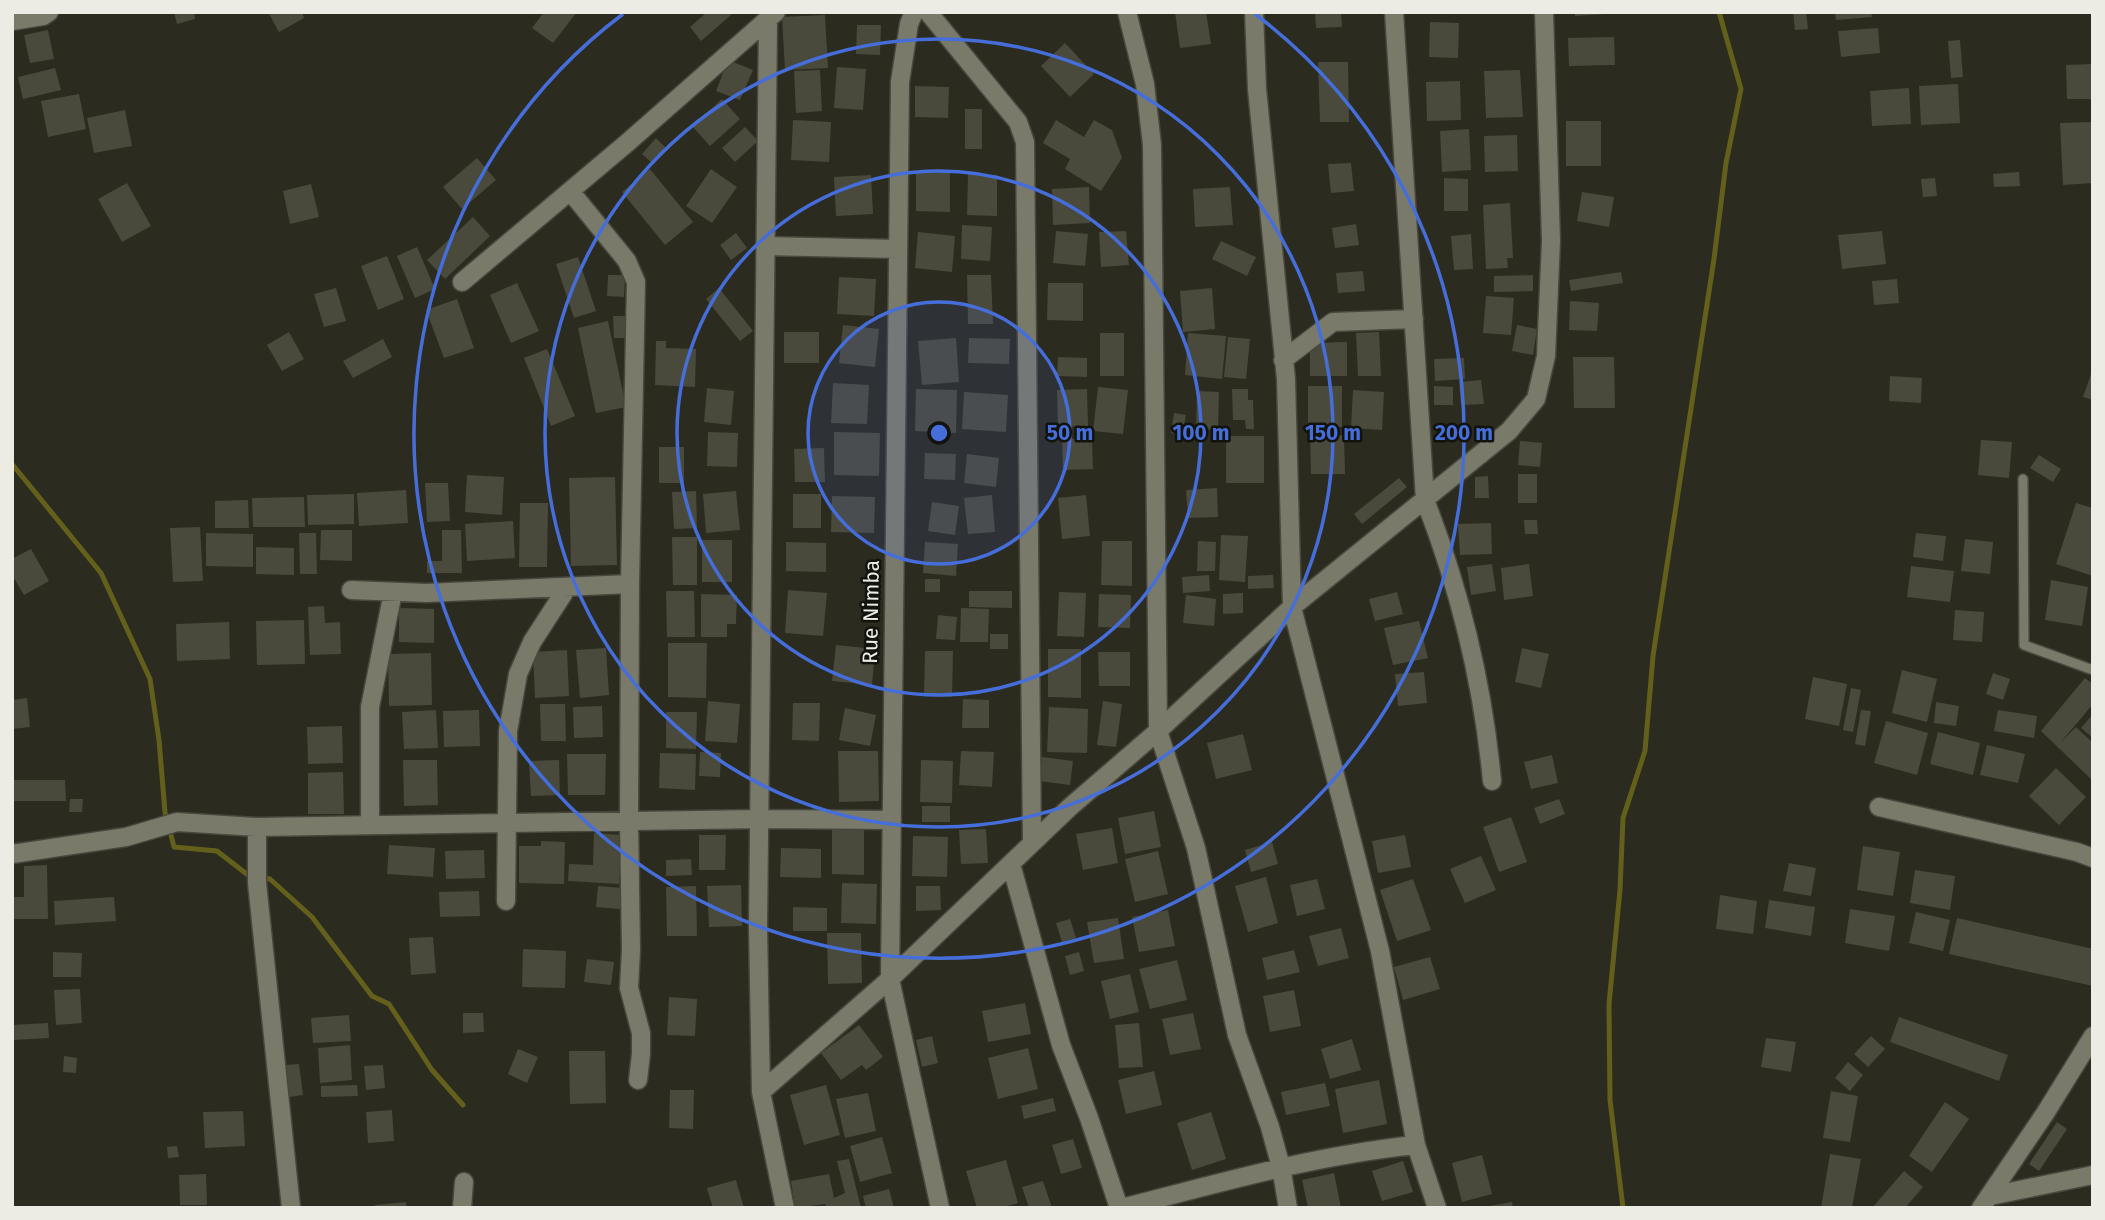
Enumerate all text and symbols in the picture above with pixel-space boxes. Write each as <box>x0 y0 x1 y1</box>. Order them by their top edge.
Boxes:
text: 50 m <box>1047 420 1093 446</box>
text: 100 m <box>1172 420 1230 446</box>
text: 150 m <box>1305 420 1361 446</box>
text: 200 m <box>1435 420 1493 446</box>
centre of rings <box>927 421 951 445</box>
street label: Rue Nimba <box>857 560 885 664</box>

